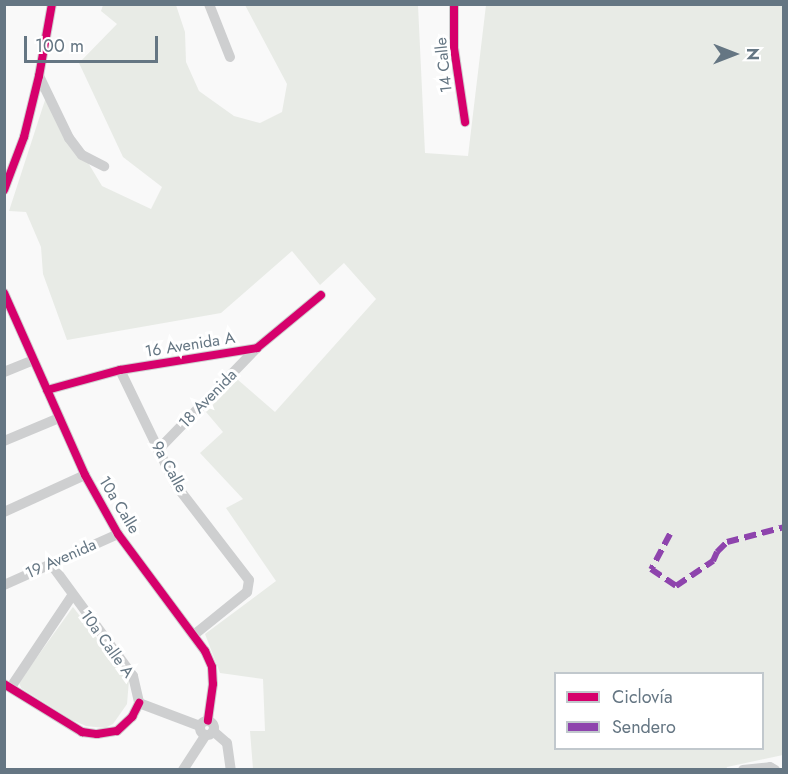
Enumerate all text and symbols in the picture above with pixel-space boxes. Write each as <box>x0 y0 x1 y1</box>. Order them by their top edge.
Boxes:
scale bar <box>27 24 160 62</box>
north arrow <box>704 24 764 84</box>
text: 100 m <box>35 33 84 59</box>
street label: 14 Calle <box>432 36 456 94</box>
text: N <box>741 48 764 60</box>
street label: 16 Avenida A <box>144 328 236 362</box>
street label: 18 Avenida <box>175 365 241 433</box>
street label: 9a Calle <box>147 438 191 496</box>
street label: 10a Calle <box>94 473 144 537</box>
street label: 19 Avenida <box>23 535 99 583</box>
street label: 10a Calle A <box>76 606 138 682</box>
legend <box>554 672 764 750</box>
text: Ciclovía <box>612 684 673 710</box>
text: Sendero <box>612 714 676 740</box>

